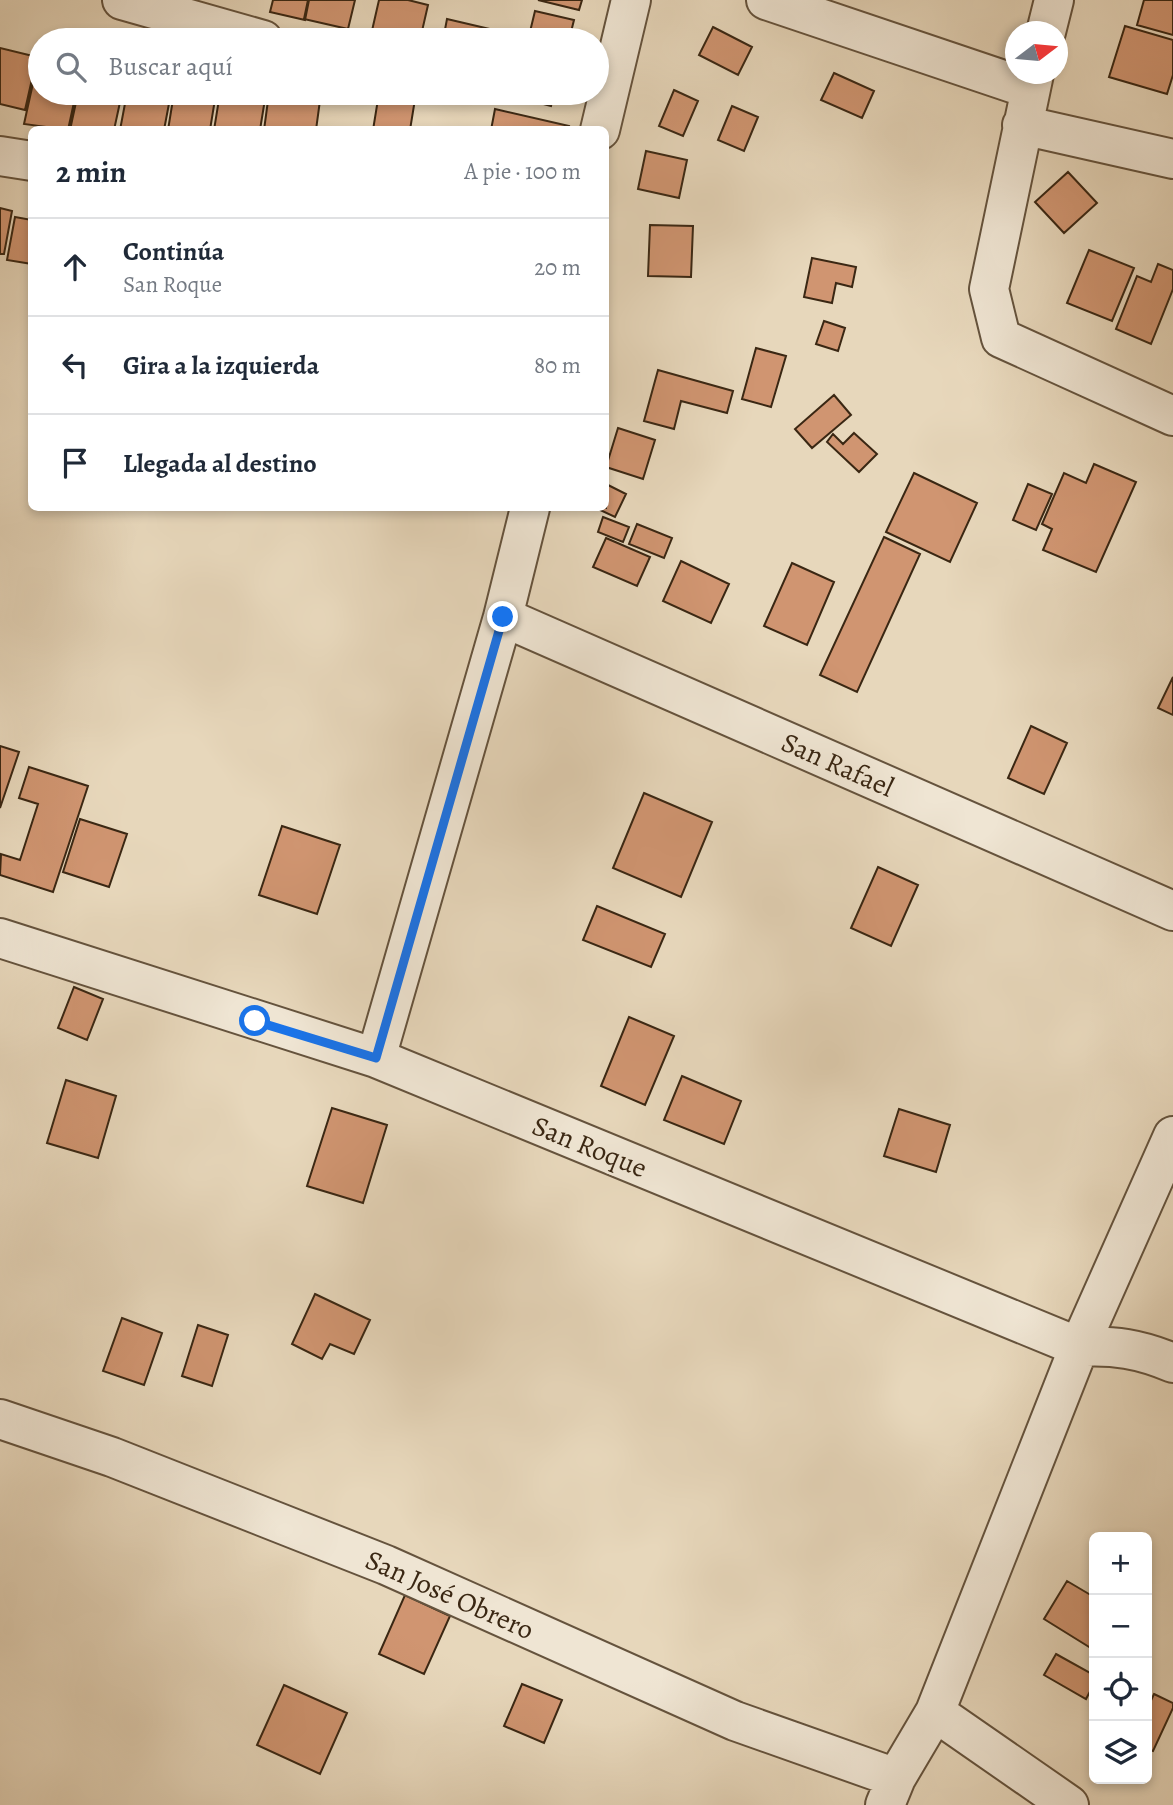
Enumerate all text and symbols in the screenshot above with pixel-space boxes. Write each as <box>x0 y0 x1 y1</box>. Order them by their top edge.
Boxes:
north arrow <box>1005 21 1068 84</box>
search box <box>28 28 609 105</box>
icon: search <box>52 48 90 86</box>
text: Buscar aquí <box>108 49 233 84</box>
text: 2 min <box>56 152 126 192</box>
text: A pie · 100 m <box>464 156 581 187</box>
text: Continúa <box>123 234 224 269</box>
icon: ahead <box>56 248 94 286</box>
text: 20 m <box>534 252 581 283</box>
text: San Roque <box>123 269 222 300</box>
icon: left <box>56 346 94 384</box>
text: Gira a la izquierda <box>123 348 319 383</box>
text: 80 m <box>534 350 581 381</box>
icon: arrive <box>56 444 94 482</box>
text: Llegada al destino <box>123 446 317 481</box>
route end <box>487 601 518 632</box>
street label: San Rafael <box>775 723 900 807</box>
route start <box>239 1005 270 1036</box>
street label: San Roque <box>527 1107 653 1187</box>
map controls <box>1089 1532 1152 1784</box>
button: + <box>1089 1532 1152 1595</box>
street label: San José Obrero <box>359 1541 540 1649</box>
button: − <box>1089 1595 1152 1658</box>
button: locate <box>1089 1658 1152 1721</box>
button: layers <box>1089 1721 1152 1784</box>

